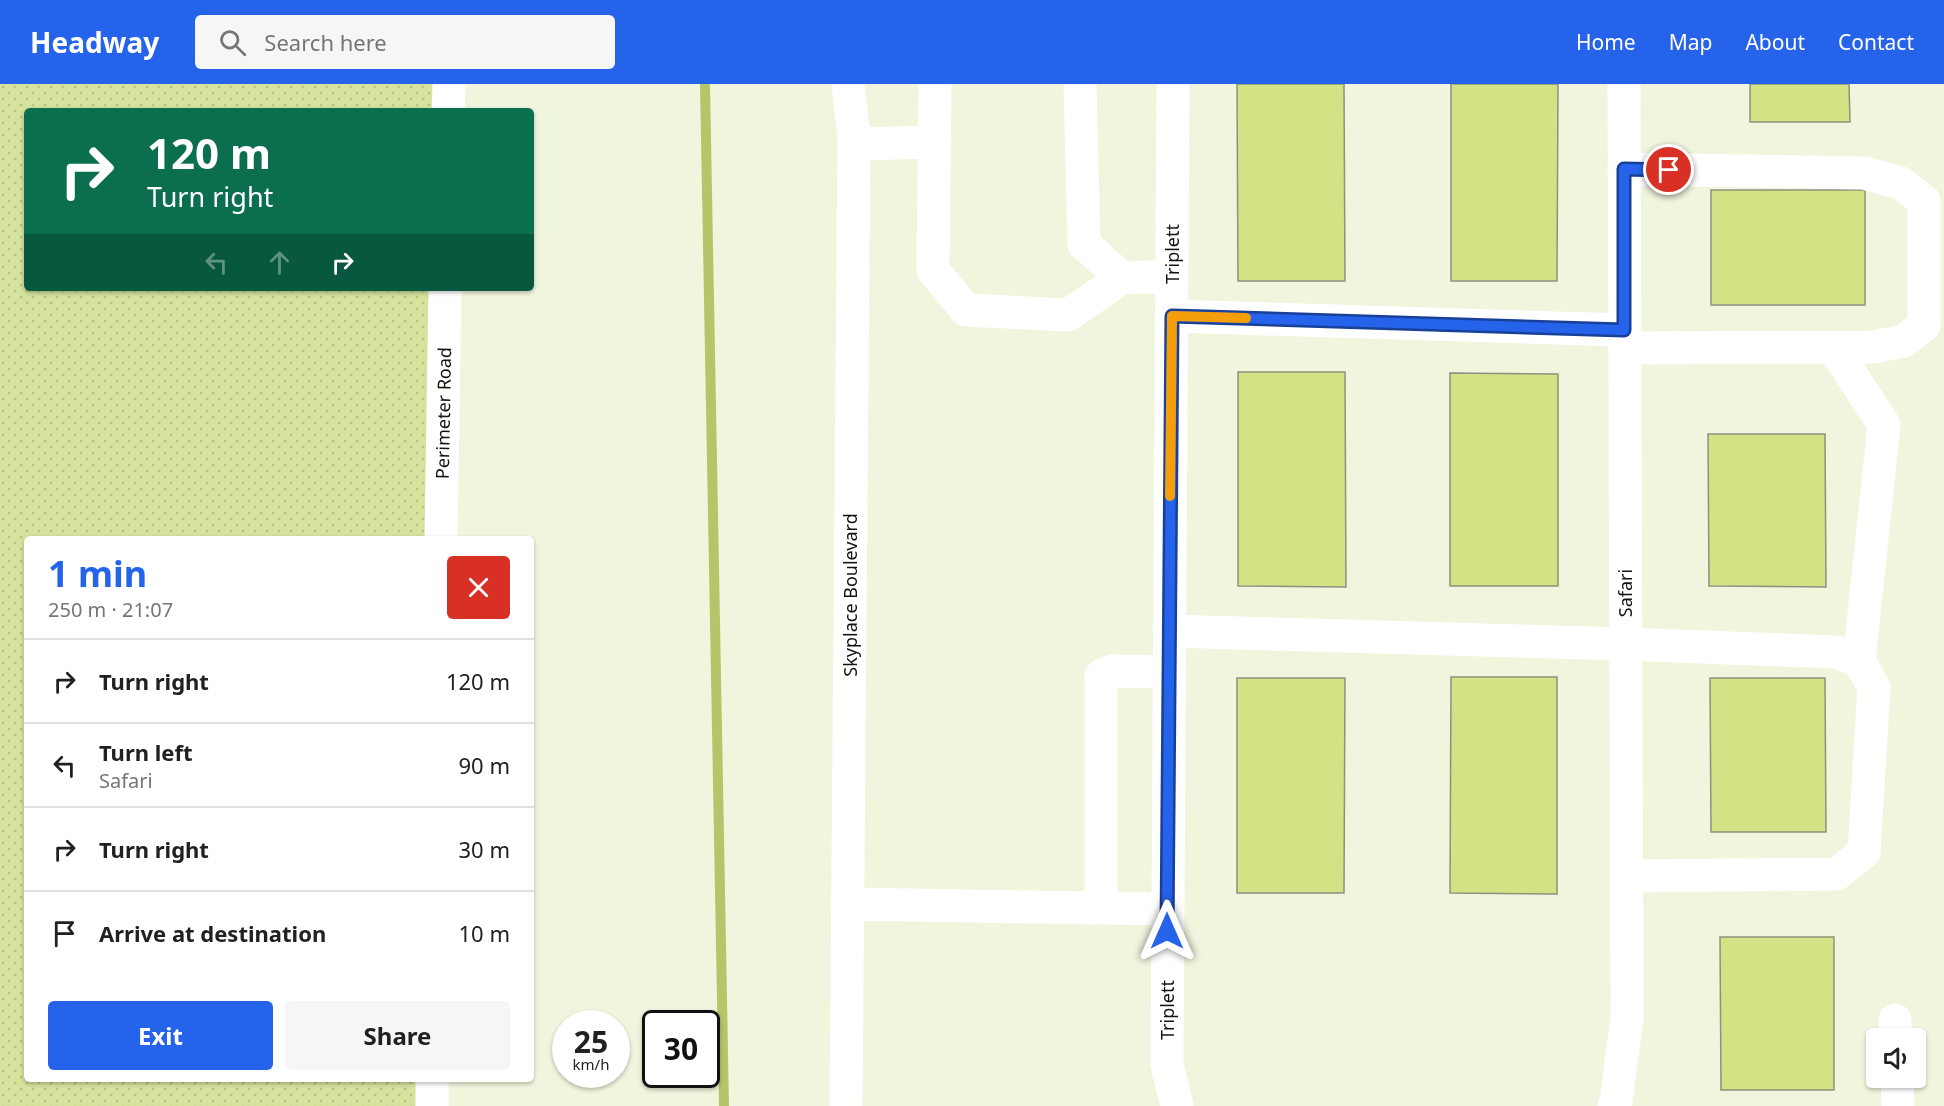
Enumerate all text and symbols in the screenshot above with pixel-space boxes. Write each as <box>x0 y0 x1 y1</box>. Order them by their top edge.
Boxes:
search box <box>195 15 615 69</box>
text: Headway <box>30 23 159 61</box>
icon: search <box>216 26 249 59</box>
text: Search here <box>264 27 387 57</box>
text: Home <box>1576 28 1636 56</box>
text: Map <box>1669 28 1712 56</box>
text: About <box>1745 28 1805 56</box>
text: Contact <box>1838 28 1914 56</box>
text: 120 m <box>147 124 271 181</box>
icon: right <box>48 132 126 210</box>
pin <box>1643 144 1694 195</box>
icon: arrive <box>1652 153 1685 186</box>
text: Turn right <box>147 178 273 215</box>
street label: Triplett <box>1160 223 1184 284</box>
icon: left <box>200 246 233 279</box>
icon: ahead <box>263 246 296 279</box>
icon: right <box>326 246 359 279</box>
street label: Perimeter Road <box>430 347 456 479</box>
street label: Skyplace Boulevard <box>838 513 862 677</box>
text: 1 min <box>48 549 147 598</box>
button: close <box>447 556 510 619</box>
street label: Safari <box>1613 569 1637 617</box>
text: 250 m · 21:07 <box>48 596 173 623</box>
icon: right <box>48 665 81 698</box>
text: Turn right <box>99 666 209 696</box>
text: 120 m <box>446 666 510 696</box>
text: Turn left <box>99 737 193 767</box>
icon: left <box>48 749 81 782</box>
text: 90 m <box>459 750 510 780</box>
text: Safari <box>99 767 153 794</box>
icon: right <box>48 833 81 866</box>
text: Turn right <box>99 834 209 864</box>
text: 30 m <box>459 834 510 864</box>
position arrow <box>1135 899 1199 963</box>
icon: arrive <box>48 917 81 950</box>
text: Arrive at destination <box>99 918 326 948</box>
text: 10 m <box>459 918 510 948</box>
street label: Triplett <box>1155 979 1179 1040</box>
button: Exit <box>48 1001 273 1070</box>
button: Share <box>285 1001 510 1070</box>
speed limit sign: 30 <box>642 1010 720 1088</box>
text: 25 <box>574 1021 608 1062</box>
map controls <box>1866 1028 1926 1088</box>
button: sound <box>1866 1028 1926 1088</box>
text: km/h <box>573 1054 609 1074</box>

